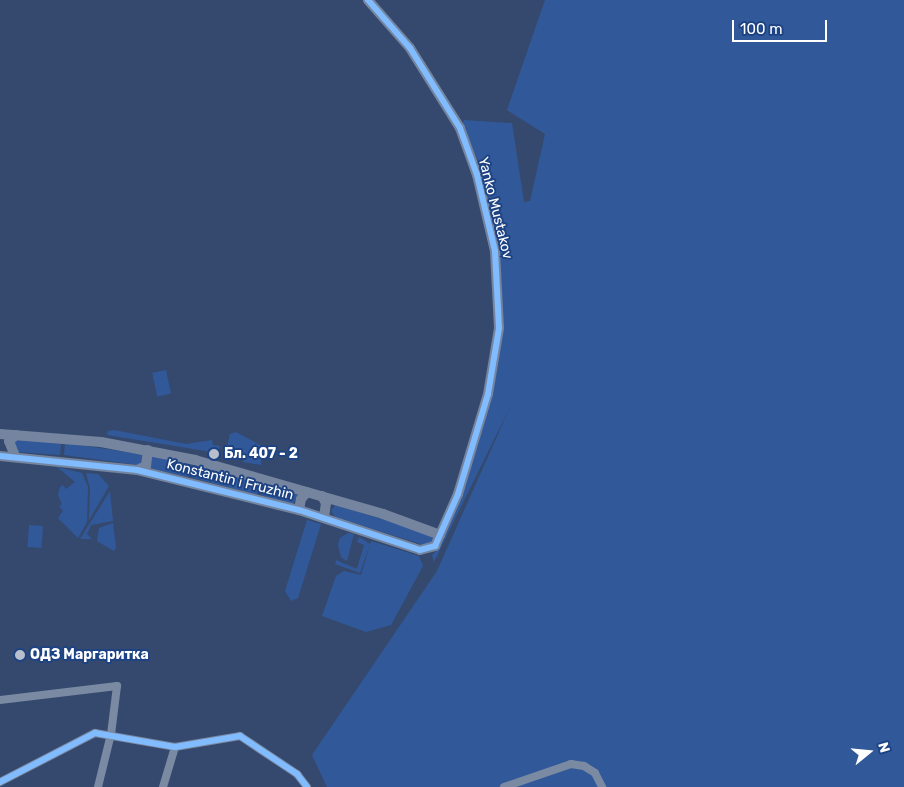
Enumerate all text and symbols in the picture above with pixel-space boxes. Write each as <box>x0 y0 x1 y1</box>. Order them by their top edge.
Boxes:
scale bar <box>734 10 829 42</box>
text: 100 m <box>740 20 782 38</box>
street label: Yanko Mustakov <box>474 155 516 261</box>
place label: Бл. 407 - 2 <box>224 446 298 462</box>
marker: Бл. 407 - 2 <box>208 448 220 460</box>
street label: Konstantin i Fruzhin <box>165 456 295 504</box>
place label: ОДЗ Маргаритка <box>30 647 149 663</box>
marker: ОДЗ Маргаритка <box>14 649 26 661</box>
north arrow <box>844 727 894 777</box>
text: N <box>874 740 893 755</box>

